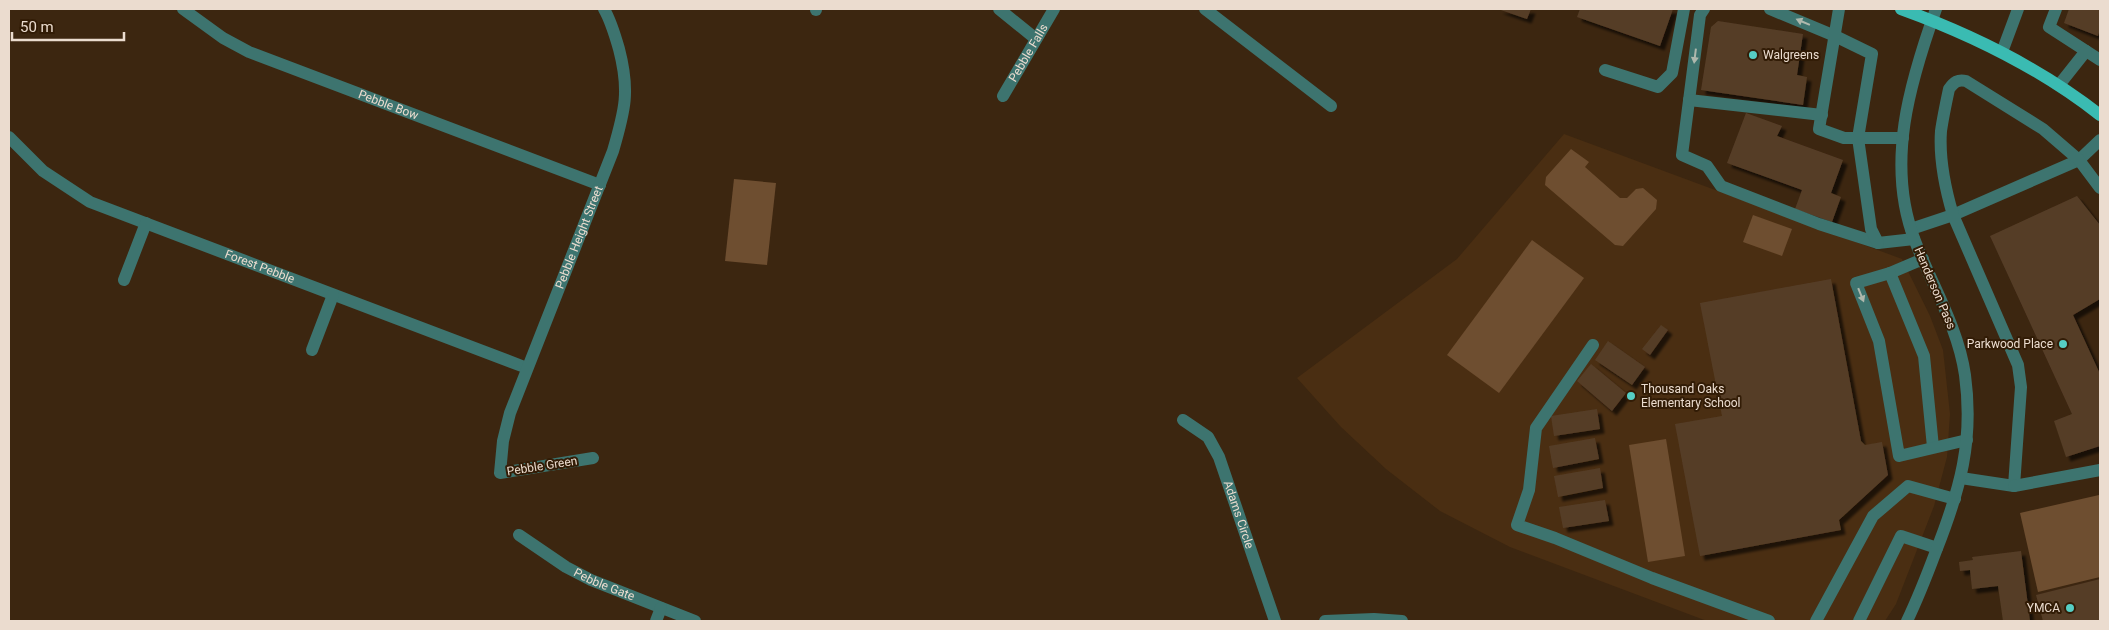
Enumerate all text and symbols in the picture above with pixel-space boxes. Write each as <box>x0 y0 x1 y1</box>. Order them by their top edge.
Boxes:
scale bar <box>12 10 125 42</box>
text: 50 m <box>20 18 54 36</box>
one-way arrow <box>1796 18 1810 26</box>
street label: Pebble Falls <box>1006 21 1051 84</box>
one-way arrow <box>1691 48 1699 64</box>
place label: Walgreens <box>1763 48 1819 62</box>
marker: Walgreens <box>1747 49 1759 61</box>
street label: Pebble Bow <box>356 87 420 123</box>
street label: Pebble Height Street <box>553 184 606 291</box>
street label: Henderson Pass <box>1911 245 1959 331</box>
street label: Forest Pebble <box>223 247 297 286</box>
one-way arrow <box>1857 288 1865 303</box>
place label: Parkwood Place <box>1967 337 2053 351</box>
marker: Parkwood Place <box>2057 338 2069 350</box>
place label: Thousand Oaks Elementary School <box>1641 382 1741 410</box>
marker: Thousand Oaks Elementary School <box>1625 390 1637 402</box>
street label: Pebble Green <box>506 454 578 478</box>
street label: Adams Circle <box>1221 479 1257 551</box>
street label: Pebble Gate <box>571 565 637 603</box>
place label: YMCA <box>2027 601 2060 615</box>
marker: YMCA <box>2064 602 2076 614</box>

